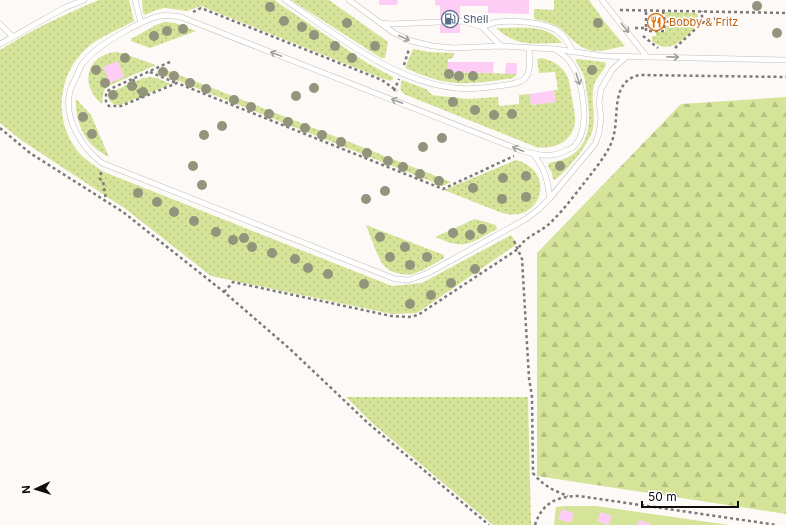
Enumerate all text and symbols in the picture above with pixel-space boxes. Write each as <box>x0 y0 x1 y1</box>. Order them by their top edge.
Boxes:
fuel station icon: Shell <box>440 9 460 29</box>
place label: Shell <box>463 12 488 26</box>
restaurant icon: Bobby & Fritz <box>646 12 666 32</box>
place label: Bobby & Fritz <box>669 15 738 29</box>
one-way arrow <box>621 23 629 34</box>
one-way arrow <box>398 35 410 42</box>
one-way arrow <box>270 49 282 57</box>
one-way arrow <box>666 53 679 61</box>
one-way arrow <box>575 73 582 86</box>
one-way arrow <box>391 97 403 105</box>
one-way arrow <box>512 144 524 152</box>
north arrow <box>16 469 56 509</box>
scale bar <box>642 483 738 509</box>
text: N <box>19 485 33 494</box>
text: 50 m <box>648 489 677 504</box>

